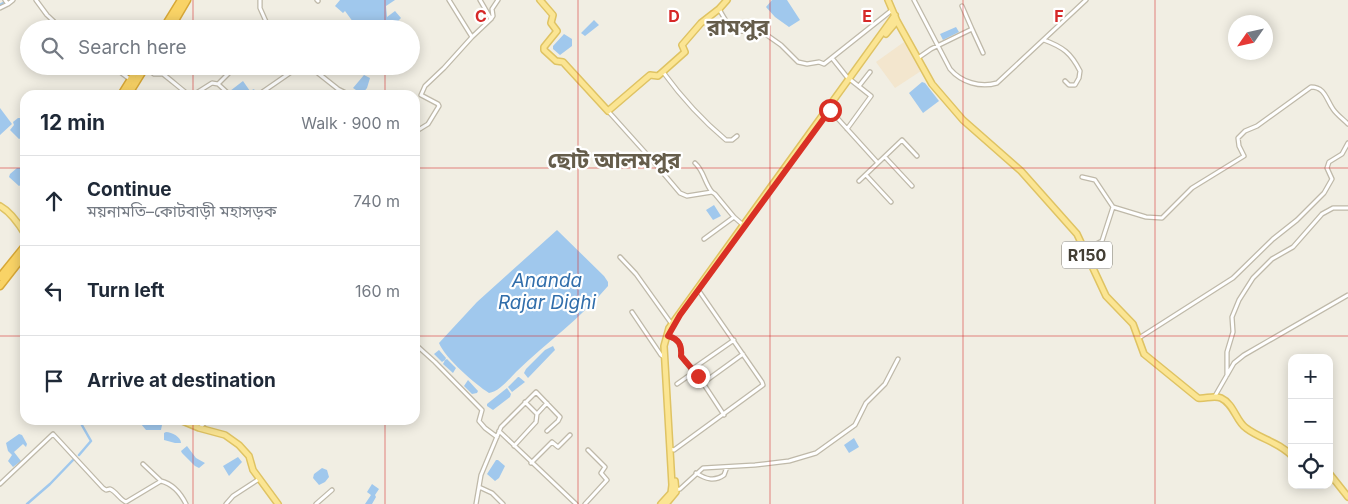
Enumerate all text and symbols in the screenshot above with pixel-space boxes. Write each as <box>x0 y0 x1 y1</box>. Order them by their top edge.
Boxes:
text: C <box>475 6 487 26</box>
text: D <box>668 6 680 26</box>
text: E <box>862 6 872 26</box>
text: F <box>1054 6 1064 26</box>
district label: রামপুর <box>706 14 770 41</box>
north arrow <box>1228 15 1273 60</box>
search box <box>20 20 420 75</box>
icon: search <box>38 34 66 62</box>
text: Search here <box>78 36 187 59</box>
route start <box>819 99 842 122</box>
text: 12 min <box>40 110 105 135</box>
text: Walk · 900 m <box>301 113 400 133</box>
district label: ছোট আলমপুর <box>547 147 681 174</box>
text: Continue <box>87 178 172 201</box>
icon: ahead <box>40 187 68 215</box>
text: 740 m <box>353 191 400 211</box>
text: ময়নামতি–কোটবাড়ী মহাসড়ক <box>87 201 277 221</box>
road number: R150 <box>1062 242 1112 268</box>
water label: Ananda Rajar Dighi <box>498 269 596 314</box>
icon: left <box>40 277 68 305</box>
text: Turn left <box>87 279 165 302</box>
text: 160 m <box>355 281 400 301</box>
map controls <box>1288 354 1333 489</box>
button: + <box>1288 354 1333 399</box>
route end <box>687 365 710 388</box>
icon: arrive <box>40 367 68 395</box>
text: Arrive at destination <box>87 369 276 392</box>
button: − <box>1288 399 1333 444</box>
button: locate <box>1288 444 1333 489</box>

